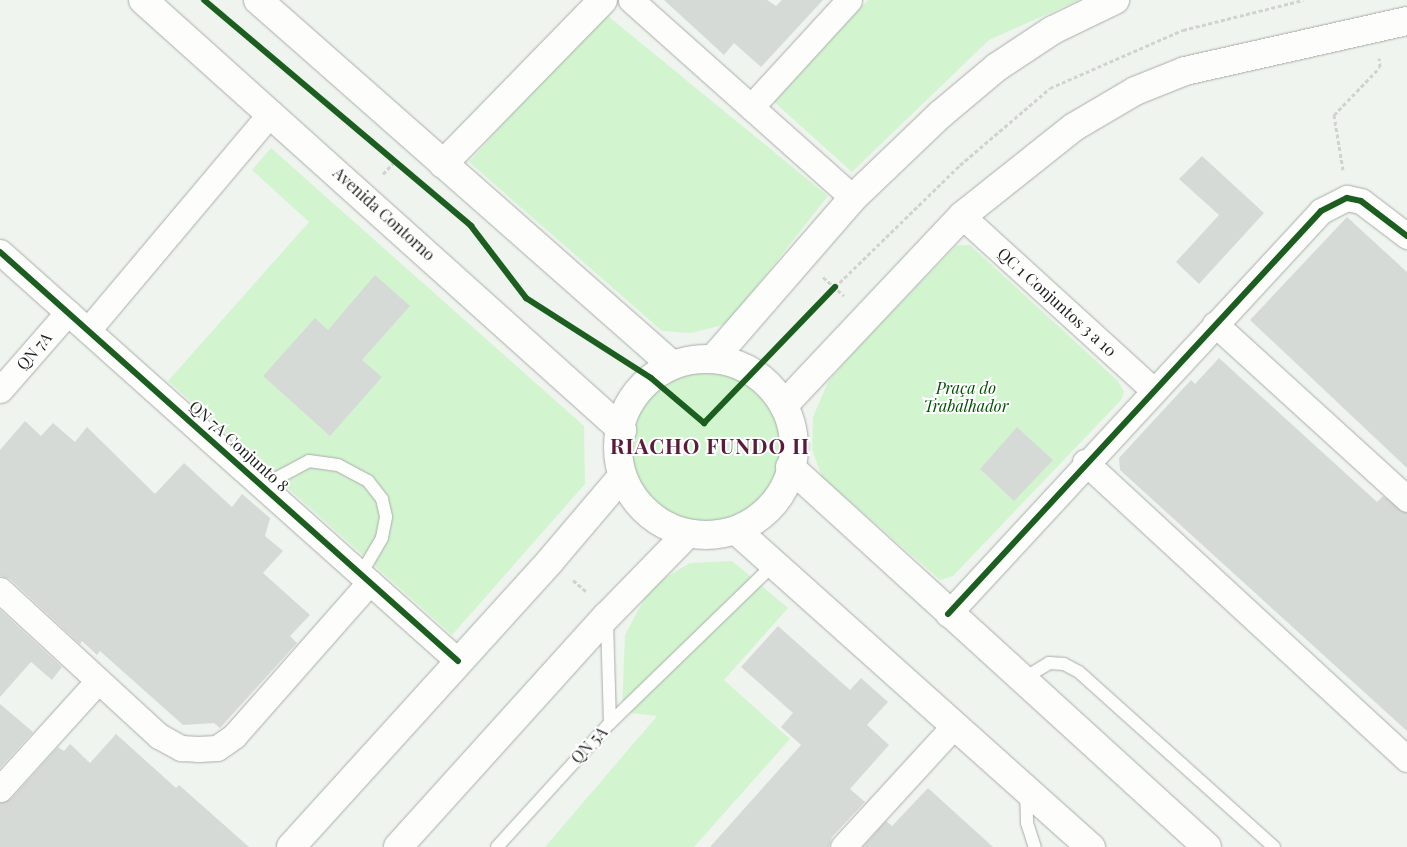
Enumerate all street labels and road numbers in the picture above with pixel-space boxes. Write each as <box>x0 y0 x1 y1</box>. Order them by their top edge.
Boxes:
street label: Avenida Contorno <box>329 163 439 265</box>
street label: QC 1 Conjuntos 3 a 10 <box>994 244 1120 360</box>
street label: QN 7A <box>12 328 56 374</box>
street label: QN 7A Conjunto 8 <box>185 396 293 496</box>
street label: QN 5A <box>567 723 611 767</box>

